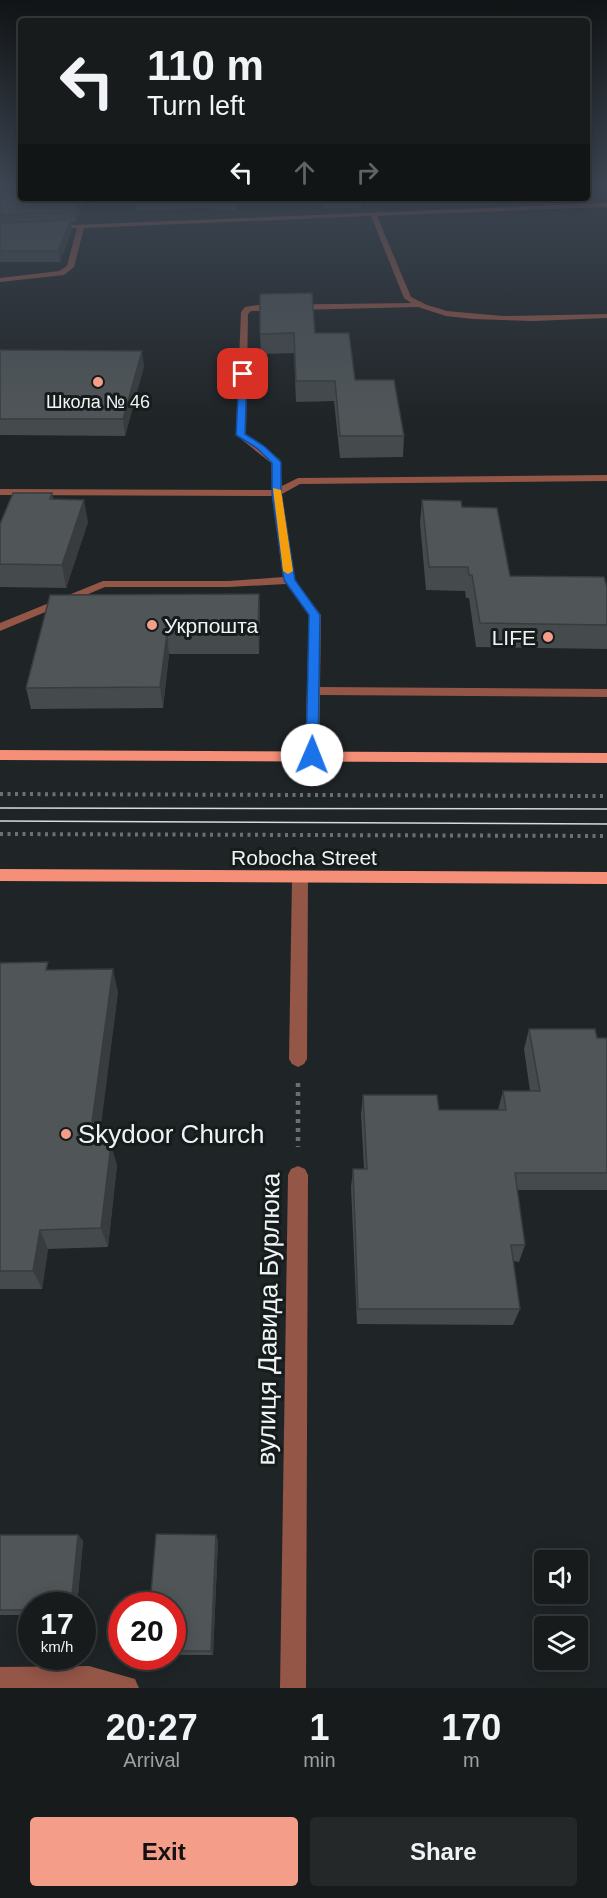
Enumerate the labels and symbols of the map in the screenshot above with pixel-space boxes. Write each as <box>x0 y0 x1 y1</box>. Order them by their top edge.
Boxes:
pin <box>217 348 268 399</box>
marker: Школа № 46 <box>91 375 105 389</box>
place label: Школа № 46 <box>46 392 150 412</box>
place label: Укрпошта <box>164 614 259 637</box>
marker: Укрпошта <box>145 618 159 632</box>
place label: LIFE <box>492 626 536 649</box>
marker: LIFE <box>541 630 555 644</box>
position arrow <box>280 723 344 787</box>
street label: Robocha Street <box>231 846 377 869</box>
place label: Skydoor Church <box>78 1119 264 1149</box>
marker: Skydoor Church <box>59 1127 73 1141</box>
street label: вулиця Давида Бурлюка <box>250 1172 286 1466</box>
speed limit sign: 20 <box>108 1592 186 1670</box>

